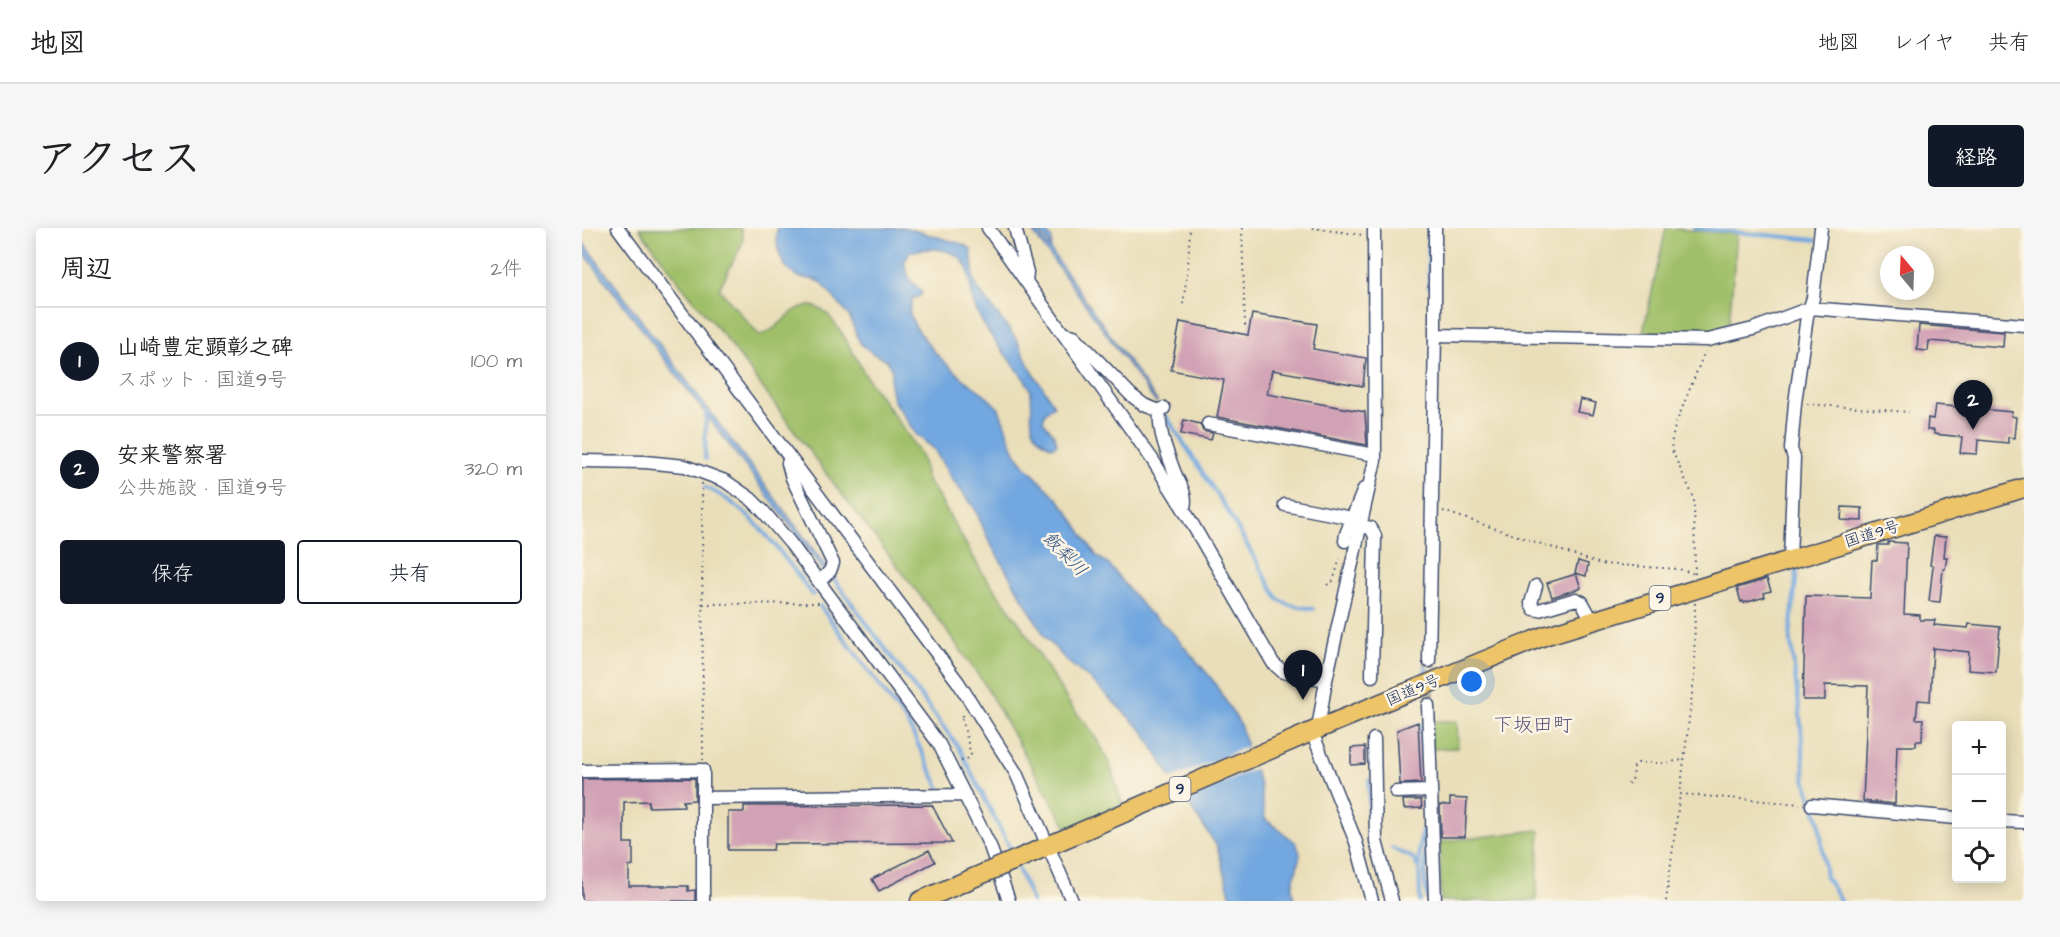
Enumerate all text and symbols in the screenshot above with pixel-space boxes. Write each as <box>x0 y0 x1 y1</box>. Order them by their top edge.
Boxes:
text: 地図 <box>30 24 86 63</box>
text: 地図 <box>1818 28 1860 57</box>
text: レイヤ <box>1893 28 1955 57</box>
text: 共有 <box>1988 28 2030 57</box>
button: 経路 <box>1928 125 2024 187</box>
text: アクセス <box>36 131 201 189</box>
north arrow <box>1880 246 1934 300</box>
text: 周辺 <box>60 251 112 287</box>
text: 2件 <box>491 255 522 283</box>
text: 山崎豊定顕彰之碑 <box>117 332 293 363</box>
text: 1 <box>78 347 81 375</box>
text: 100 m <box>471 347 522 375</box>
text: スポット · 国道9号 <box>117 366 287 394</box>
pin: 2 <box>1954 380 1992 430</box>
text: 安来警察署 <box>117 440 227 471</box>
text: 2 <box>74 455 85 483</box>
text: 320 m <box>464 455 522 483</box>
text: 公共施設 · 国道9号 <box>117 474 287 502</box>
street label: 国道9号 <box>1841 515 1903 553</box>
water label: 飯梨川 <box>1037 526 1093 582</box>
button: 保存 <box>60 540 285 604</box>
button: 共有 <box>297 540 522 604</box>
road number: 9 <box>1650 586 1670 610</box>
pin: 1 <box>1284 650 1322 700</box>
your location <box>1457 667 1486 696</box>
street label: 国道9号 <box>1382 669 1444 711</box>
district label: 下坂田町 <box>1493 711 1573 739</box>
map controls <box>1952 721 2006 883</box>
button: + <box>1952 721 2006 775</box>
button: − <box>1952 775 2006 829</box>
road number: 9 <box>1170 777 1190 801</box>
button: locate <box>1952 829 2006 883</box>

